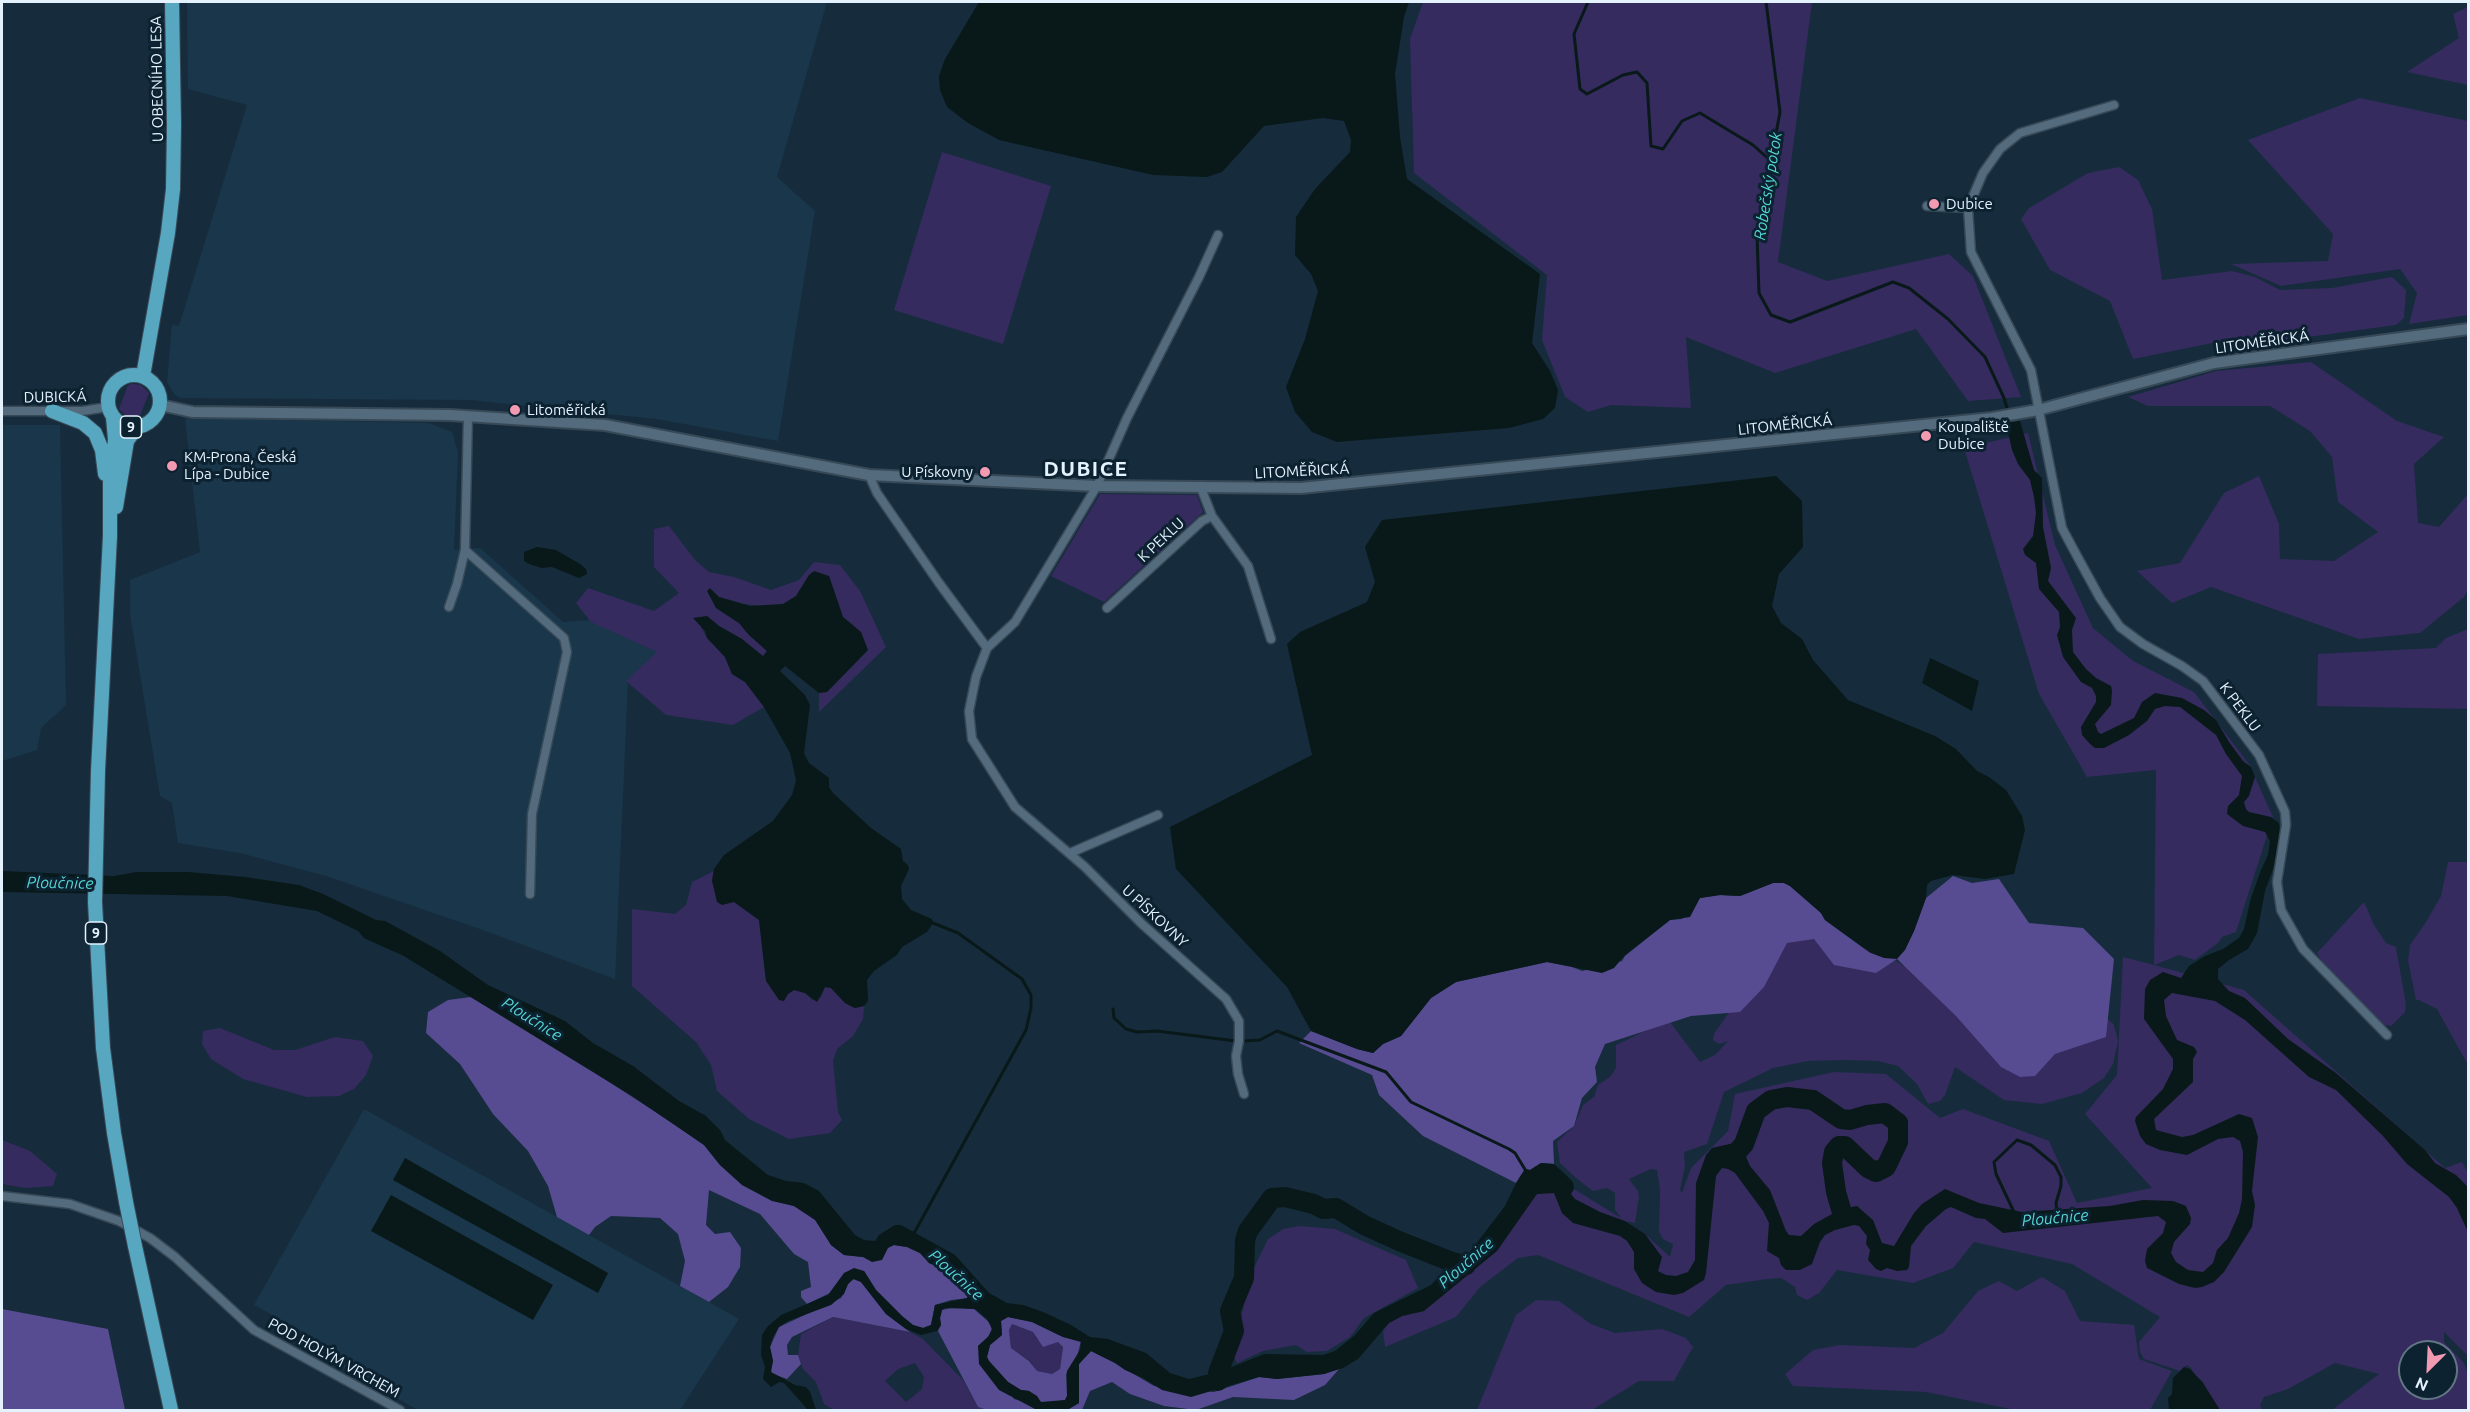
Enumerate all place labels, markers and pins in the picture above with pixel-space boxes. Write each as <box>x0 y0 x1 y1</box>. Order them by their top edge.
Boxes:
place label: Dubice <box>1946 195 1993 213</box>
marker: Dubice <box>1927 197 1941 211</box>
place label: Litoměřická <box>527 401 606 419</box>
marker: Litoměřická <box>508 403 522 417</box>
place label: Koupaliště Dubice <box>1938 418 2009 453</box>
marker: Koupaliště Dubice <box>1919 429 1933 443</box>
place label: KM-Prona, Česká Lípa - Dubice <box>184 448 297 483</box>
marker: KM-Prona, Česká Lípa - Dubice <box>165 459 179 473</box>
place label: U Pískovny <box>901 463 973 481</box>
marker: U Pískovny <box>978 465 992 479</box>

